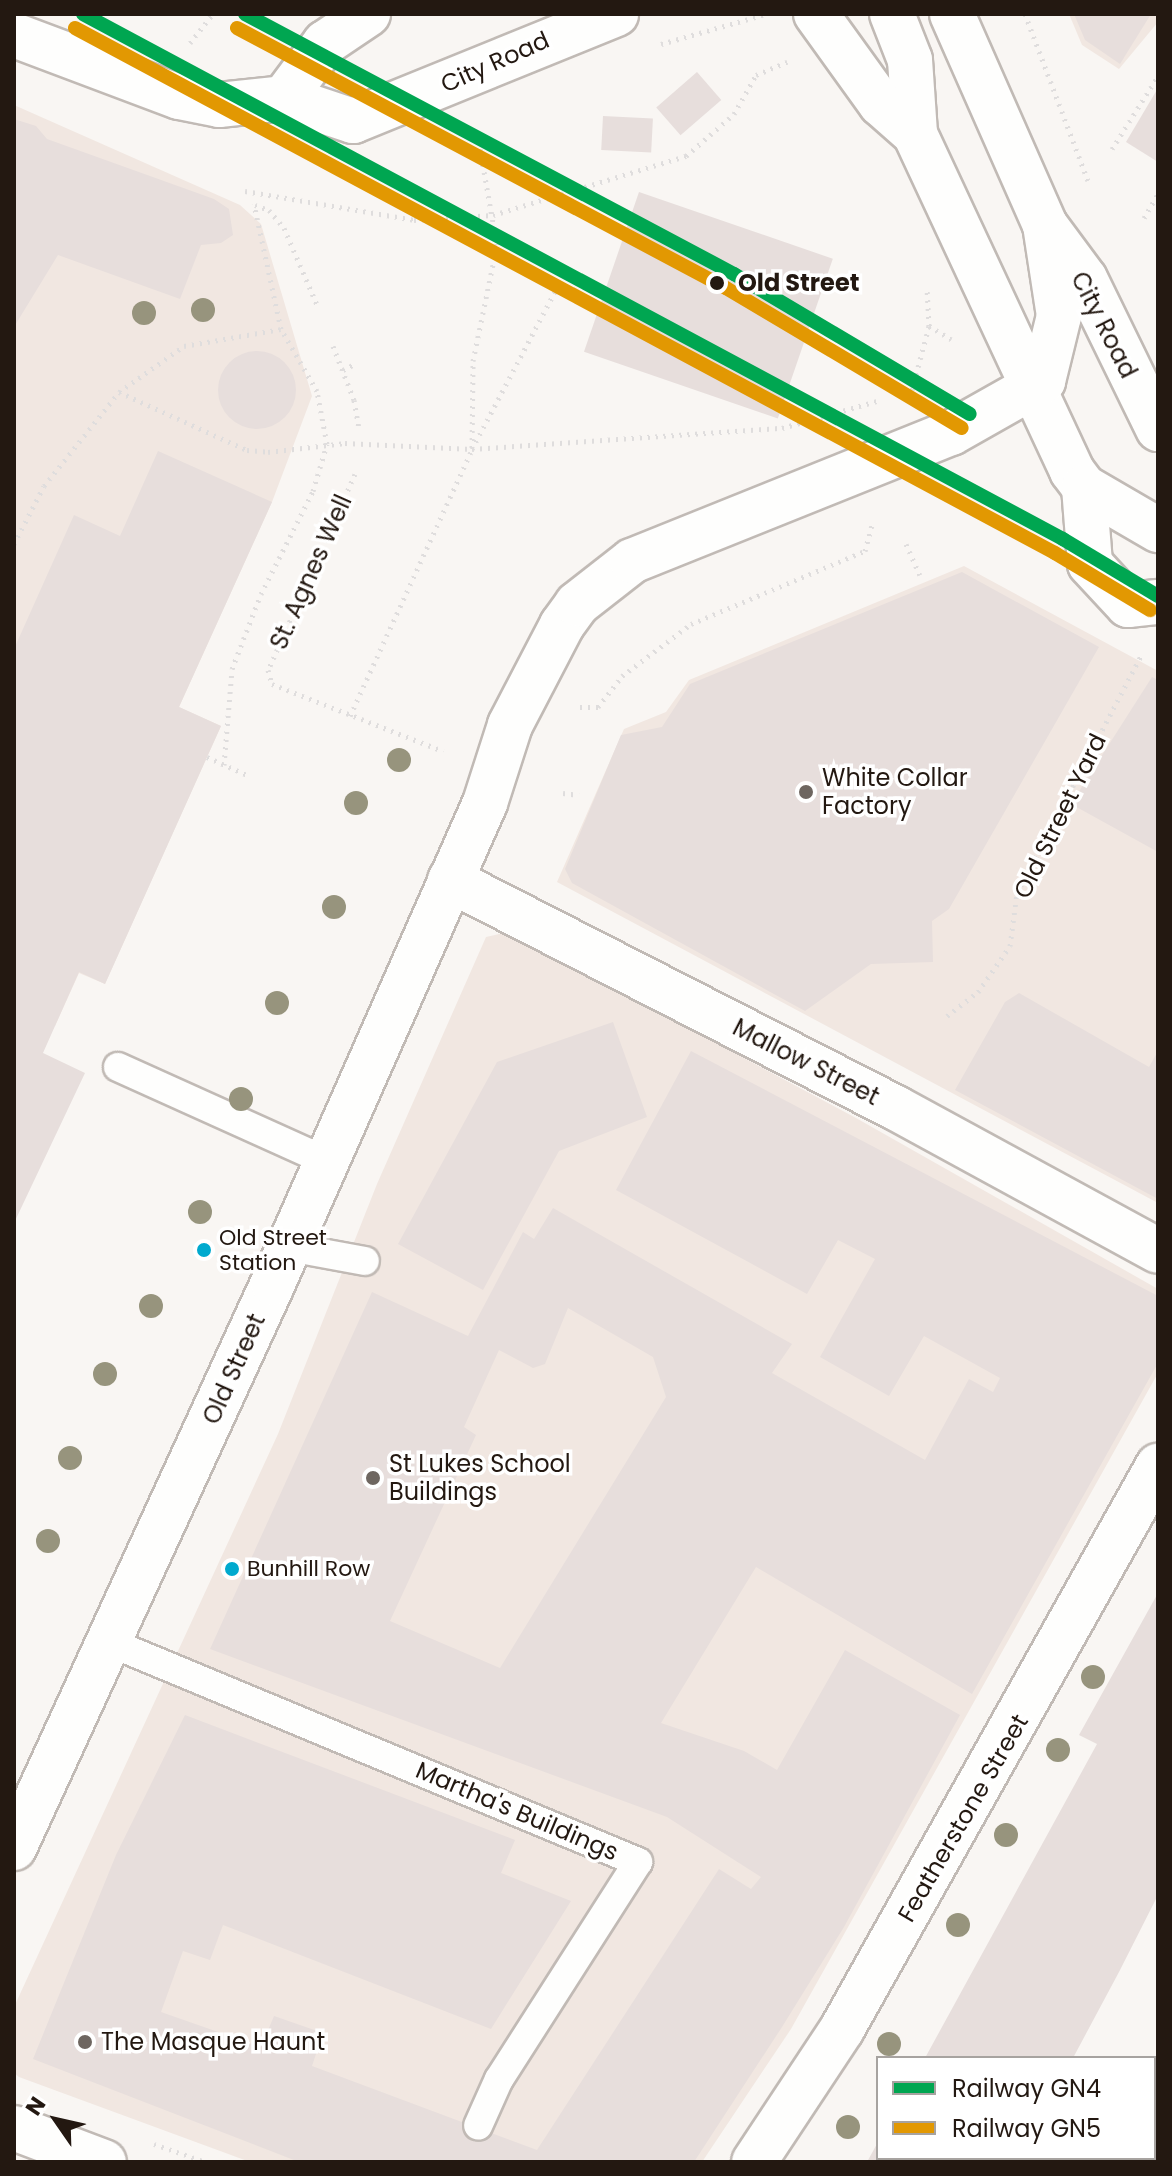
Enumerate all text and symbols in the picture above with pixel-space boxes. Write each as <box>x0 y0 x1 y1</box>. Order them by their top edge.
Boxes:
street label: City Road <box>436 25 554 99</box>
street label: City Road <box>1065 267 1143 383</box>
marker: Old Street <box>703 269 731 297</box>
place label: Old Street <box>738 269 859 297</box>
street label: St. Agnes Well <box>264 490 358 654</box>
street label: Old Street Yard <box>1008 729 1112 903</box>
place label: White Collar Factory <box>822 764 968 820</box>
marker: White Collar Factory <box>797 783 815 801</box>
street label: Mallow Street <box>728 1013 884 1111</box>
place label: Old Street Station <box>219 1224 327 1276</box>
marker: Old Street Station <box>196 1242 212 1258</box>
street label: Old Street <box>197 1309 271 1429</box>
place label: St Lukes School Buildings <box>389 1450 571 1506</box>
marker: St Lukes School Buildings <box>364 1469 382 1487</box>
place label: Bunhill Row <box>247 1556 370 1582</box>
marker: Bunhill Row <box>224 1561 240 1577</box>
street label: Featherstone Street <box>892 1709 1034 1927</box>
street label: Martha's Buildings <box>411 1755 623 1867</box>
place label: The Masque Haunt <box>101 2028 325 2056</box>
marker: The Masque Haunt <box>76 2033 94 2051</box>
legend <box>876 2056 1156 2160</box>
text: Railway GN4 <box>952 2072 1101 2105</box>
north arrow <box>16 2080 96 2160</box>
text: N <box>18 2091 53 2122</box>
text: Railway GN5 <box>952 2112 1101 2145</box>

